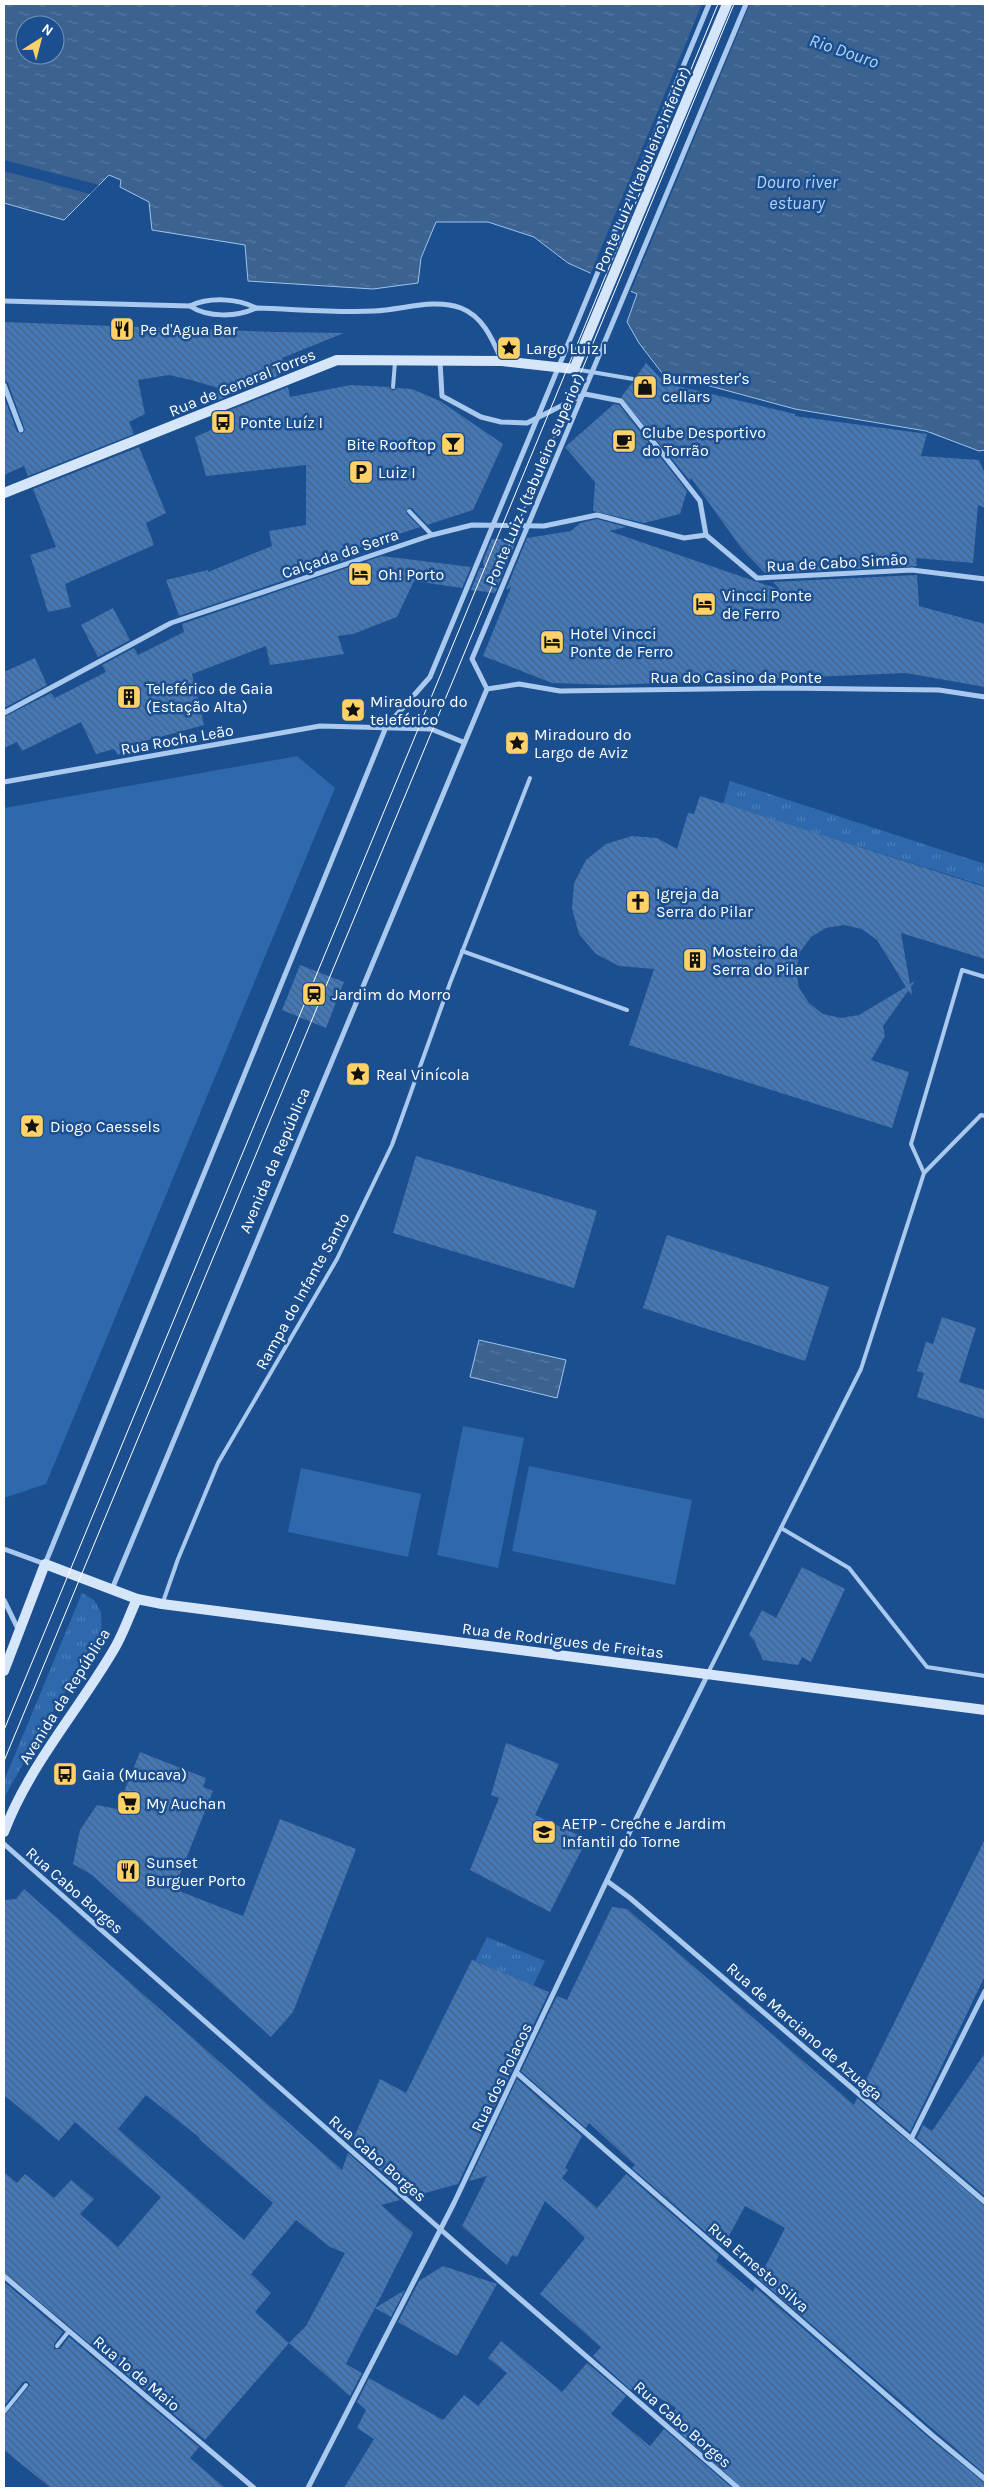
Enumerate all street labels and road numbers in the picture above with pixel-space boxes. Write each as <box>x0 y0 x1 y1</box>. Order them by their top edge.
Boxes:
street label: Ponte Luiz I (tabuleiro inferior) <box>590 64 694 275</box>
street label: Rua de General Torres <box>166 344 318 421</box>
street label: Ponte Luiz I (tabuleiro superior) <box>481 370 588 588</box>
street label: Calçada da Serra <box>279 525 401 582</box>
street label: Rua de Cabo Simão <box>766 549 908 576</box>
street label: Rua do Casino da Ponte <box>650 668 822 687</box>
street label: Rua Rocha Leão <box>119 720 235 759</box>
street label: Avenida da República <box>235 1084 314 1236</box>
street label: Rampa do Infante Santo <box>251 1209 354 1373</box>
street label: Rua de Rodrigues de Freitas <box>461 1619 665 1662</box>
street label: Avenida da República <box>15 1625 114 1768</box>
street label: Rua Cabo Borges <box>22 1843 127 1938</box>
street label: Rua de Marciano de Azuaga <box>723 1958 887 2104</box>
street label: Rua dos Polacos <box>467 2020 536 2135</box>
street label: Rua Cabo Borges <box>325 2111 430 2206</box>
street label: Rua Ernesto Silva <box>704 2218 813 2316</box>
street label: Rua 1º de Maio <box>89 2332 184 2415</box>
street label: Rua Cabo Borges <box>630 2377 735 2472</box>

